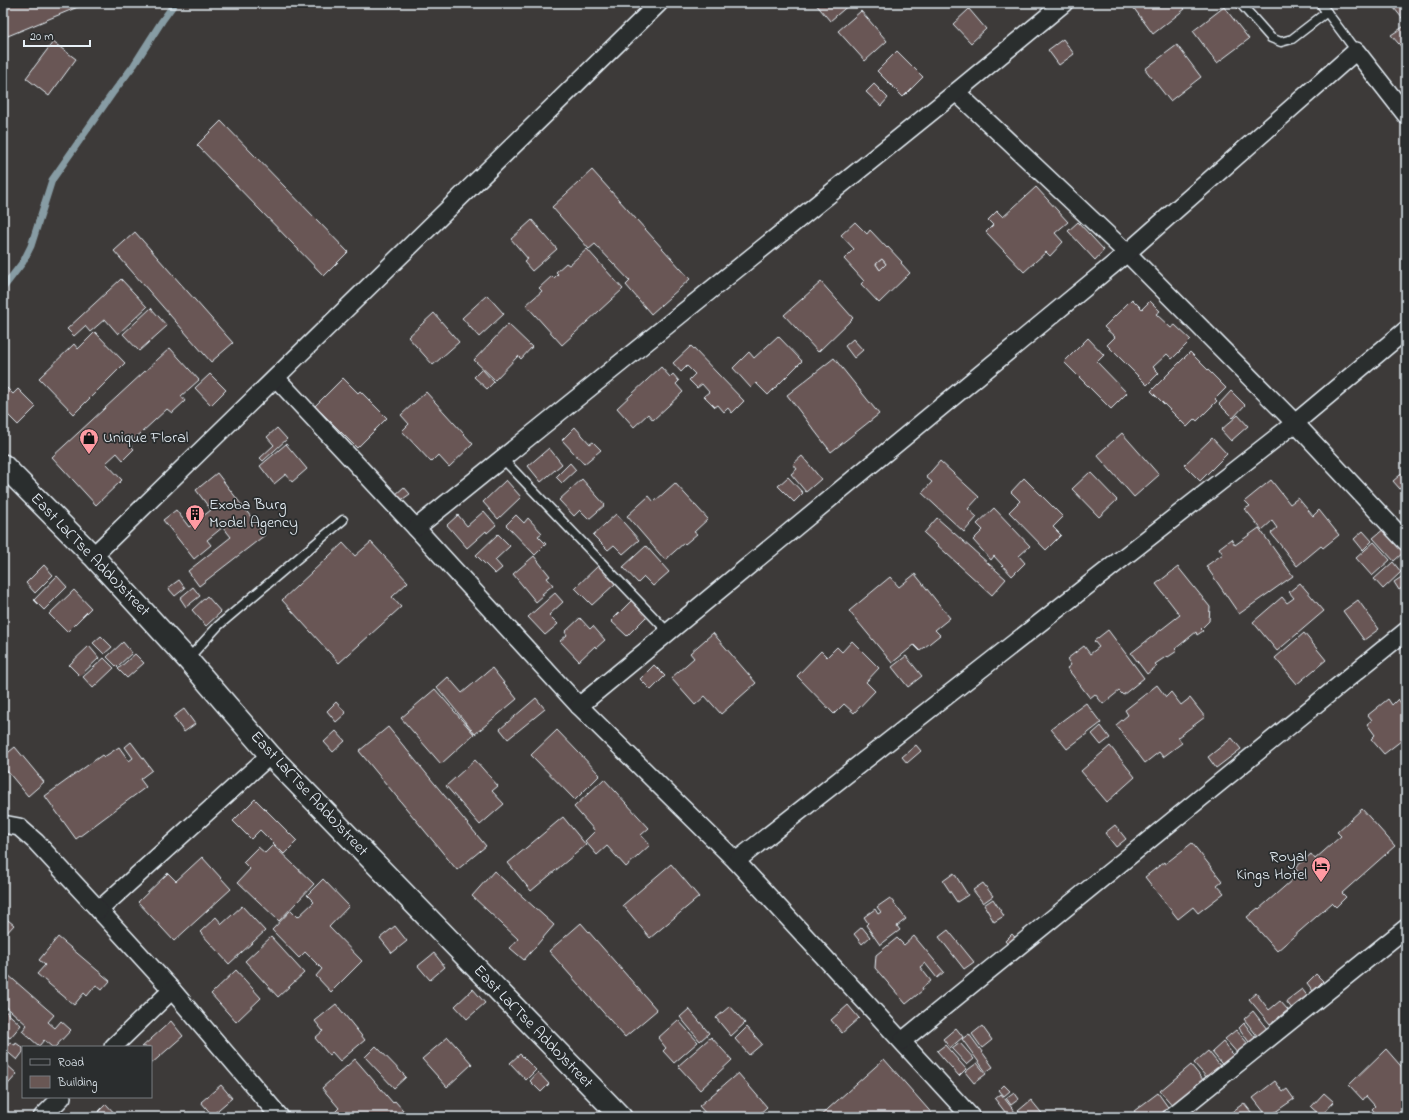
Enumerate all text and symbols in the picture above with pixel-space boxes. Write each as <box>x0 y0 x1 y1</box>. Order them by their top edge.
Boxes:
scale bar <box>24 22 90 48</box>
text: 20 m <box>30 28 53 46</box>
place label: Unique Floral <box>103 426 189 450</box>
shop icon: Unique Floral <box>78 427 100 455</box>
street label: East La(Tse Addo)street <box>24 488 156 623</box>
place label: Exoba Burg Model Agency <box>209 493 298 535</box>
building icon: Exoba Burg Model Agency <box>184 503 206 531</box>
street label: East La(Tse Addo)street <box>244 726 374 863</box>
place label: Royal Kings Hotel <box>1236 845 1307 887</box>
hotel icon: Royal Kings Hotel <box>1310 855 1332 883</box>
street label: East La(Tse Addo)street <box>467 960 599 1095</box>
legend <box>22 1046 152 1098</box>
text: Road <box>58 1054 84 1072</box>
text: Building <box>57 1074 97 1093</box>

